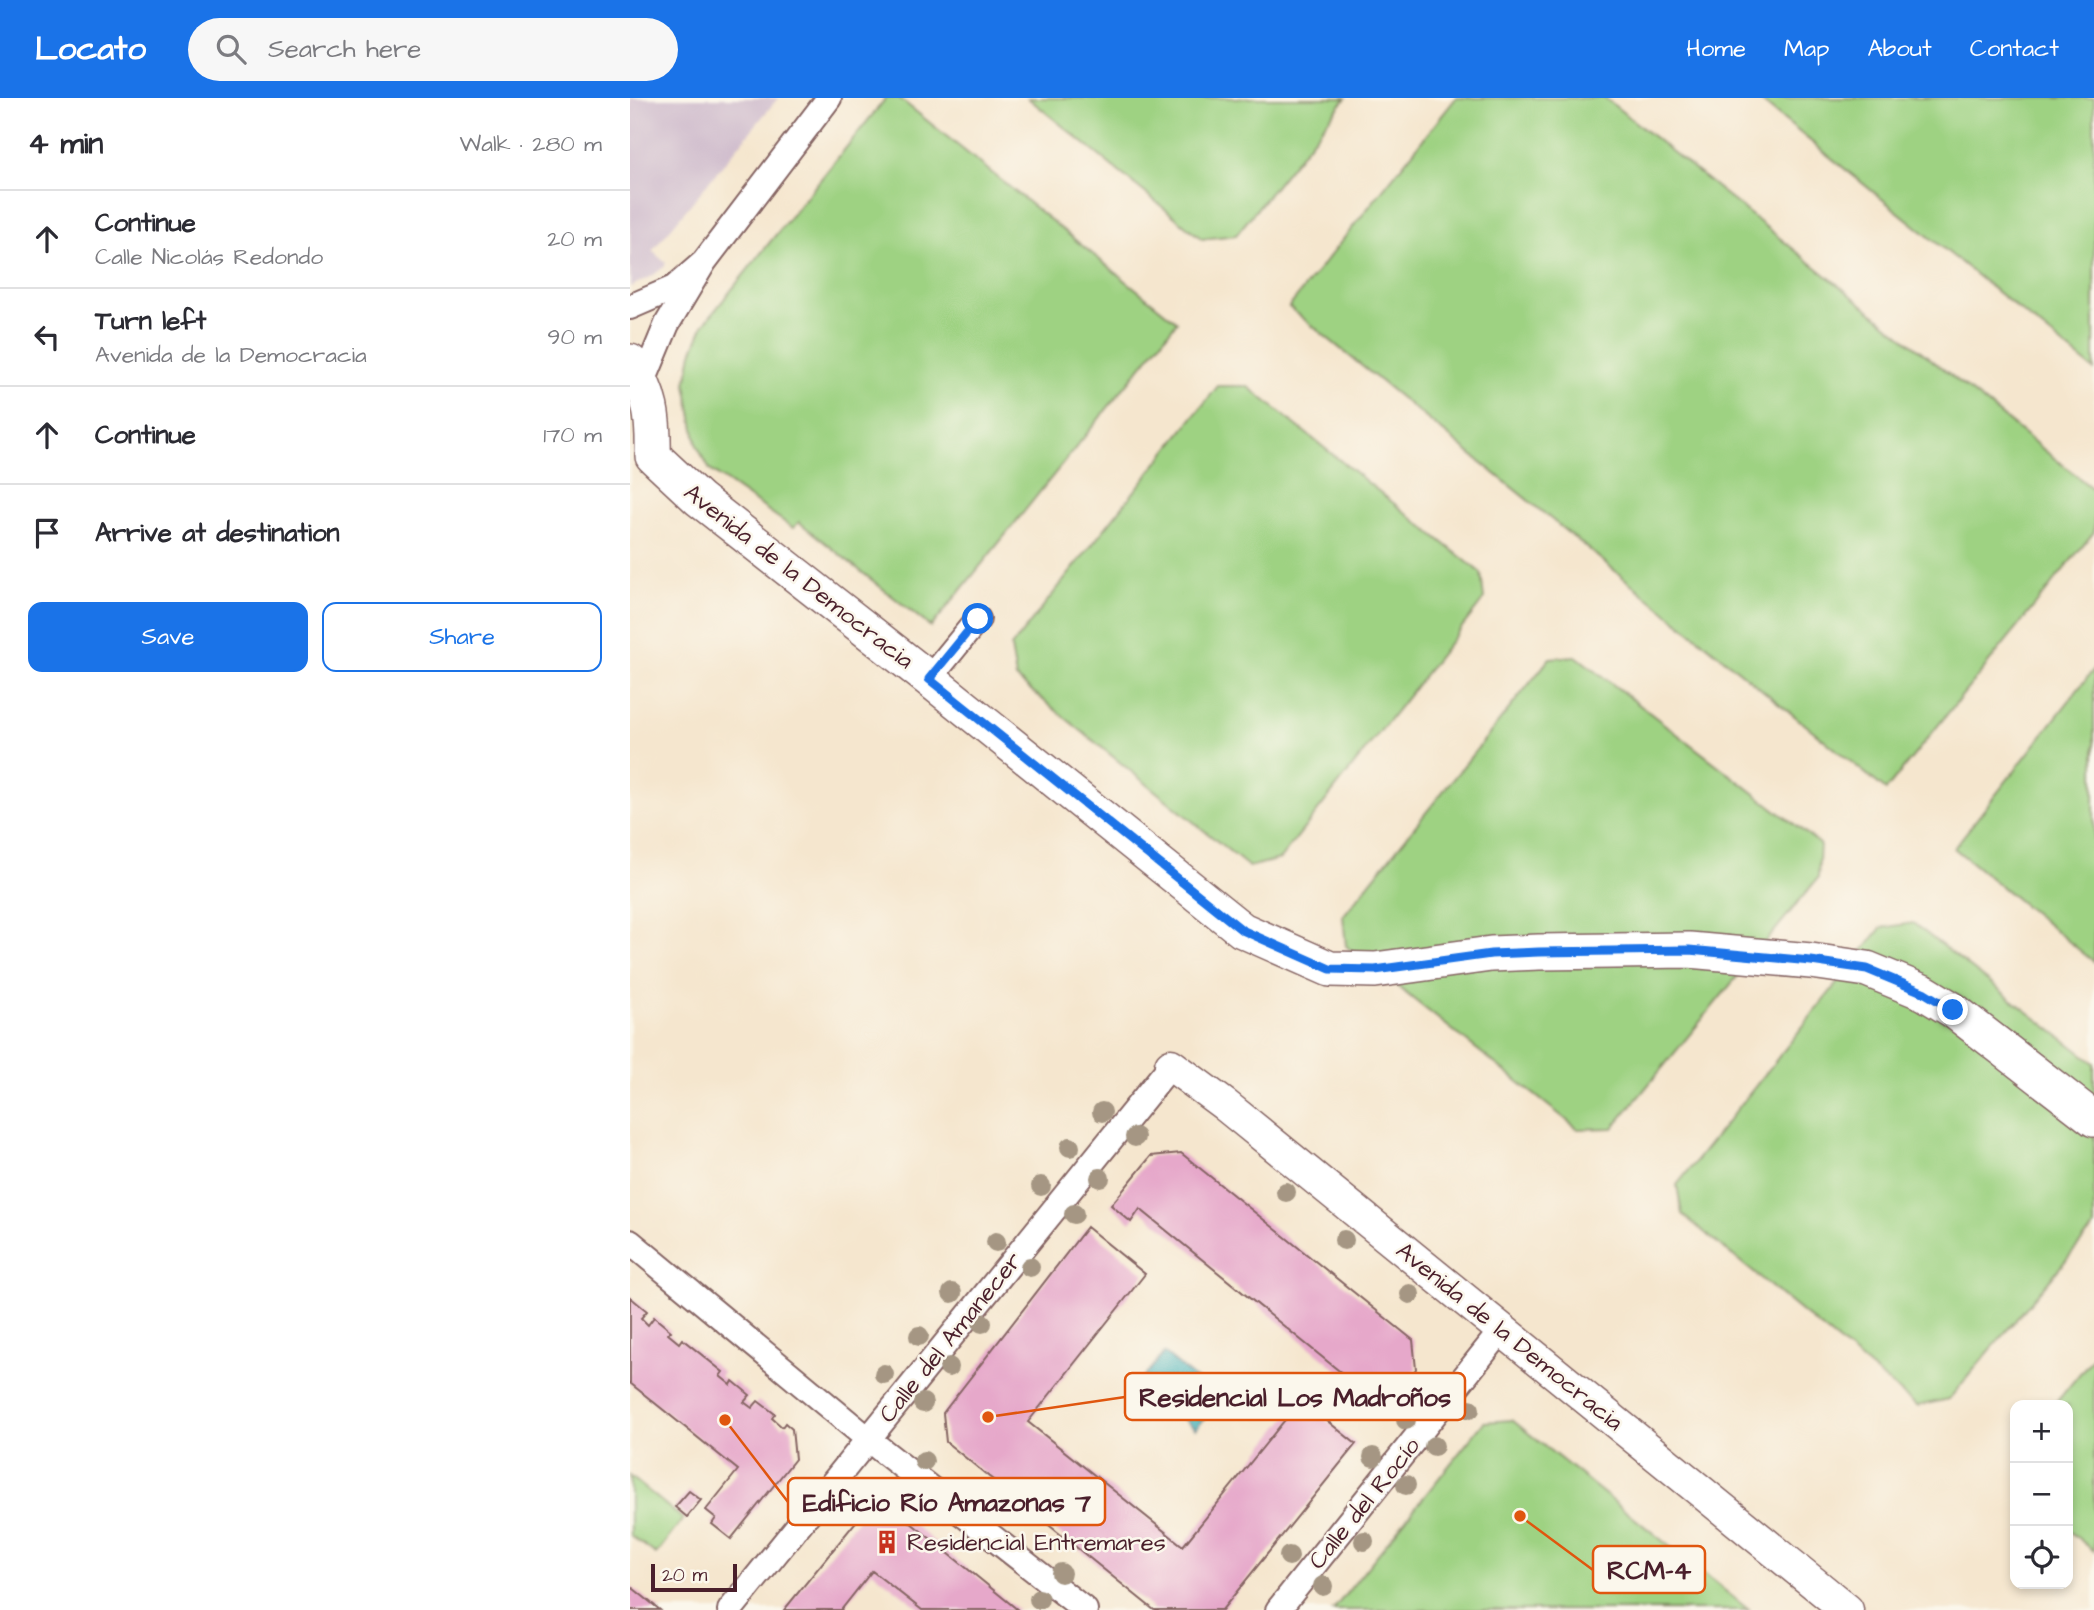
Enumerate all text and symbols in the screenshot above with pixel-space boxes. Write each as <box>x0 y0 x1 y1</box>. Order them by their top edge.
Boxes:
search box <box>188 18 678 81</box>
text: Locato <box>35 26 146 72</box>
icon: search <box>212 30 250 68</box>
text: Search here <box>268 31 421 67</box>
text: Home <box>1686 32 1746 66</box>
text: Map <box>1784 32 1829 66</box>
text: About <box>1867 32 1932 66</box>
text: Contact <box>1970 32 2059 66</box>
text: 4 min <box>28 123 103 165</box>
text: Walk · 280 m <box>460 128 602 160</box>
text: Continue <box>95 205 196 241</box>
icon: ahead <box>28 220 66 258</box>
text: 20 m <box>547 223 602 255</box>
text: Calle Nicolás Redondo <box>95 241 323 273</box>
text: Turn left <box>95 303 206 339</box>
icon: left <box>28 318 66 356</box>
text: 90 m <box>547 321 602 353</box>
text: Avenida de la Democracia <box>95 339 367 371</box>
icon: ahead <box>28 416 66 454</box>
text: Continue <box>95 417 196 453</box>
text: 170 m <box>543 419 602 451</box>
street label: Avenida de la Democracia <box>676 476 921 677</box>
icon: arrive <box>28 514 66 552</box>
text: Arrive at destination <box>95 515 340 551</box>
button: Save <box>28 602 308 672</box>
button: Share <box>322 602 602 672</box>
route start <box>962 603 993 634</box>
route end <box>1937 994 1968 1025</box>
street label: Avenida de la Democracia <box>1389 1234 1630 1439</box>
street label: Calle del Amanecer <box>871 1245 1030 1430</box>
callout: Residencial Los Madroños <box>1125 1373 1465 1420</box>
text: Residencial Los Madroños <box>1139 1380 1451 1416</box>
map controls <box>2010 1400 2073 1589</box>
button: + <box>2010 1400 2073 1463</box>
street label: Calle del Rocío <box>1301 1430 1429 1577</box>
button: − <box>2010 1463 2073 1526</box>
callout: Edificio Río Amazonas 7 <box>788 1478 1105 1525</box>
text: Edificio Río Amazonas 7 <box>803 1485 1091 1521</box>
place label: Residencial Entremares <box>907 1526 1166 1560</box>
button: locate <box>2010 1526 2073 1589</box>
building icon: Residencial Entremares <box>873 1528 901 1556</box>
callout: RCM-4 <box>1593 1546 1705 1593</box>
text: RCM-4 <box>1607 1553 1691 1589</box>
scale bar <box>651 1561 737 1593</box>
text: 20 m <box>662 1562 707 1589</box>

